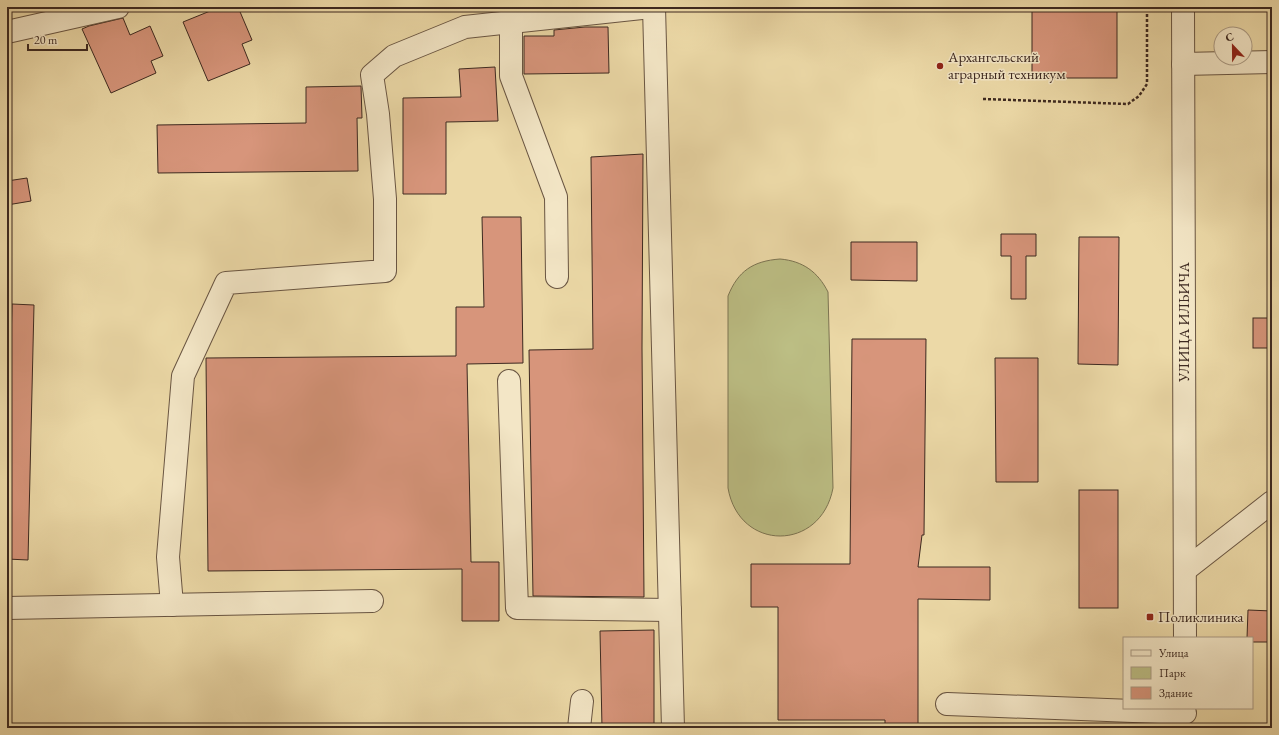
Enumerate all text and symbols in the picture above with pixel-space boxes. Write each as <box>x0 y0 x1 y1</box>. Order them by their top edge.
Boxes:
scale bar <box>28 26 87 52</box>
north arrow <box>1213 26 1253 66</box>
text: С <box>1223 29 1236 45</box>
text: 20 m <box>34 32 58 48</box>
place label: Архангельский аграрный техникум <box>947 47 1066 83</box>
marker: Архангельский аграрный техникум <box>935 61 945 71</box>
street label: УЛИЦА ИЛЬИЧА <box>1174 261 1193 383</box>
place label: Поликлиника <box>1158 607 1244 626</box>
marker: Поликлиника <box>1145 612 1155 622</box>
legend <box>1123 637 1253 709</box>
text: Улица <box>1158 645 1189 661</box>
text: Парк <box>1159 665 1186 681</box>
text: Здание <box>1159 685 1193 701</box>

